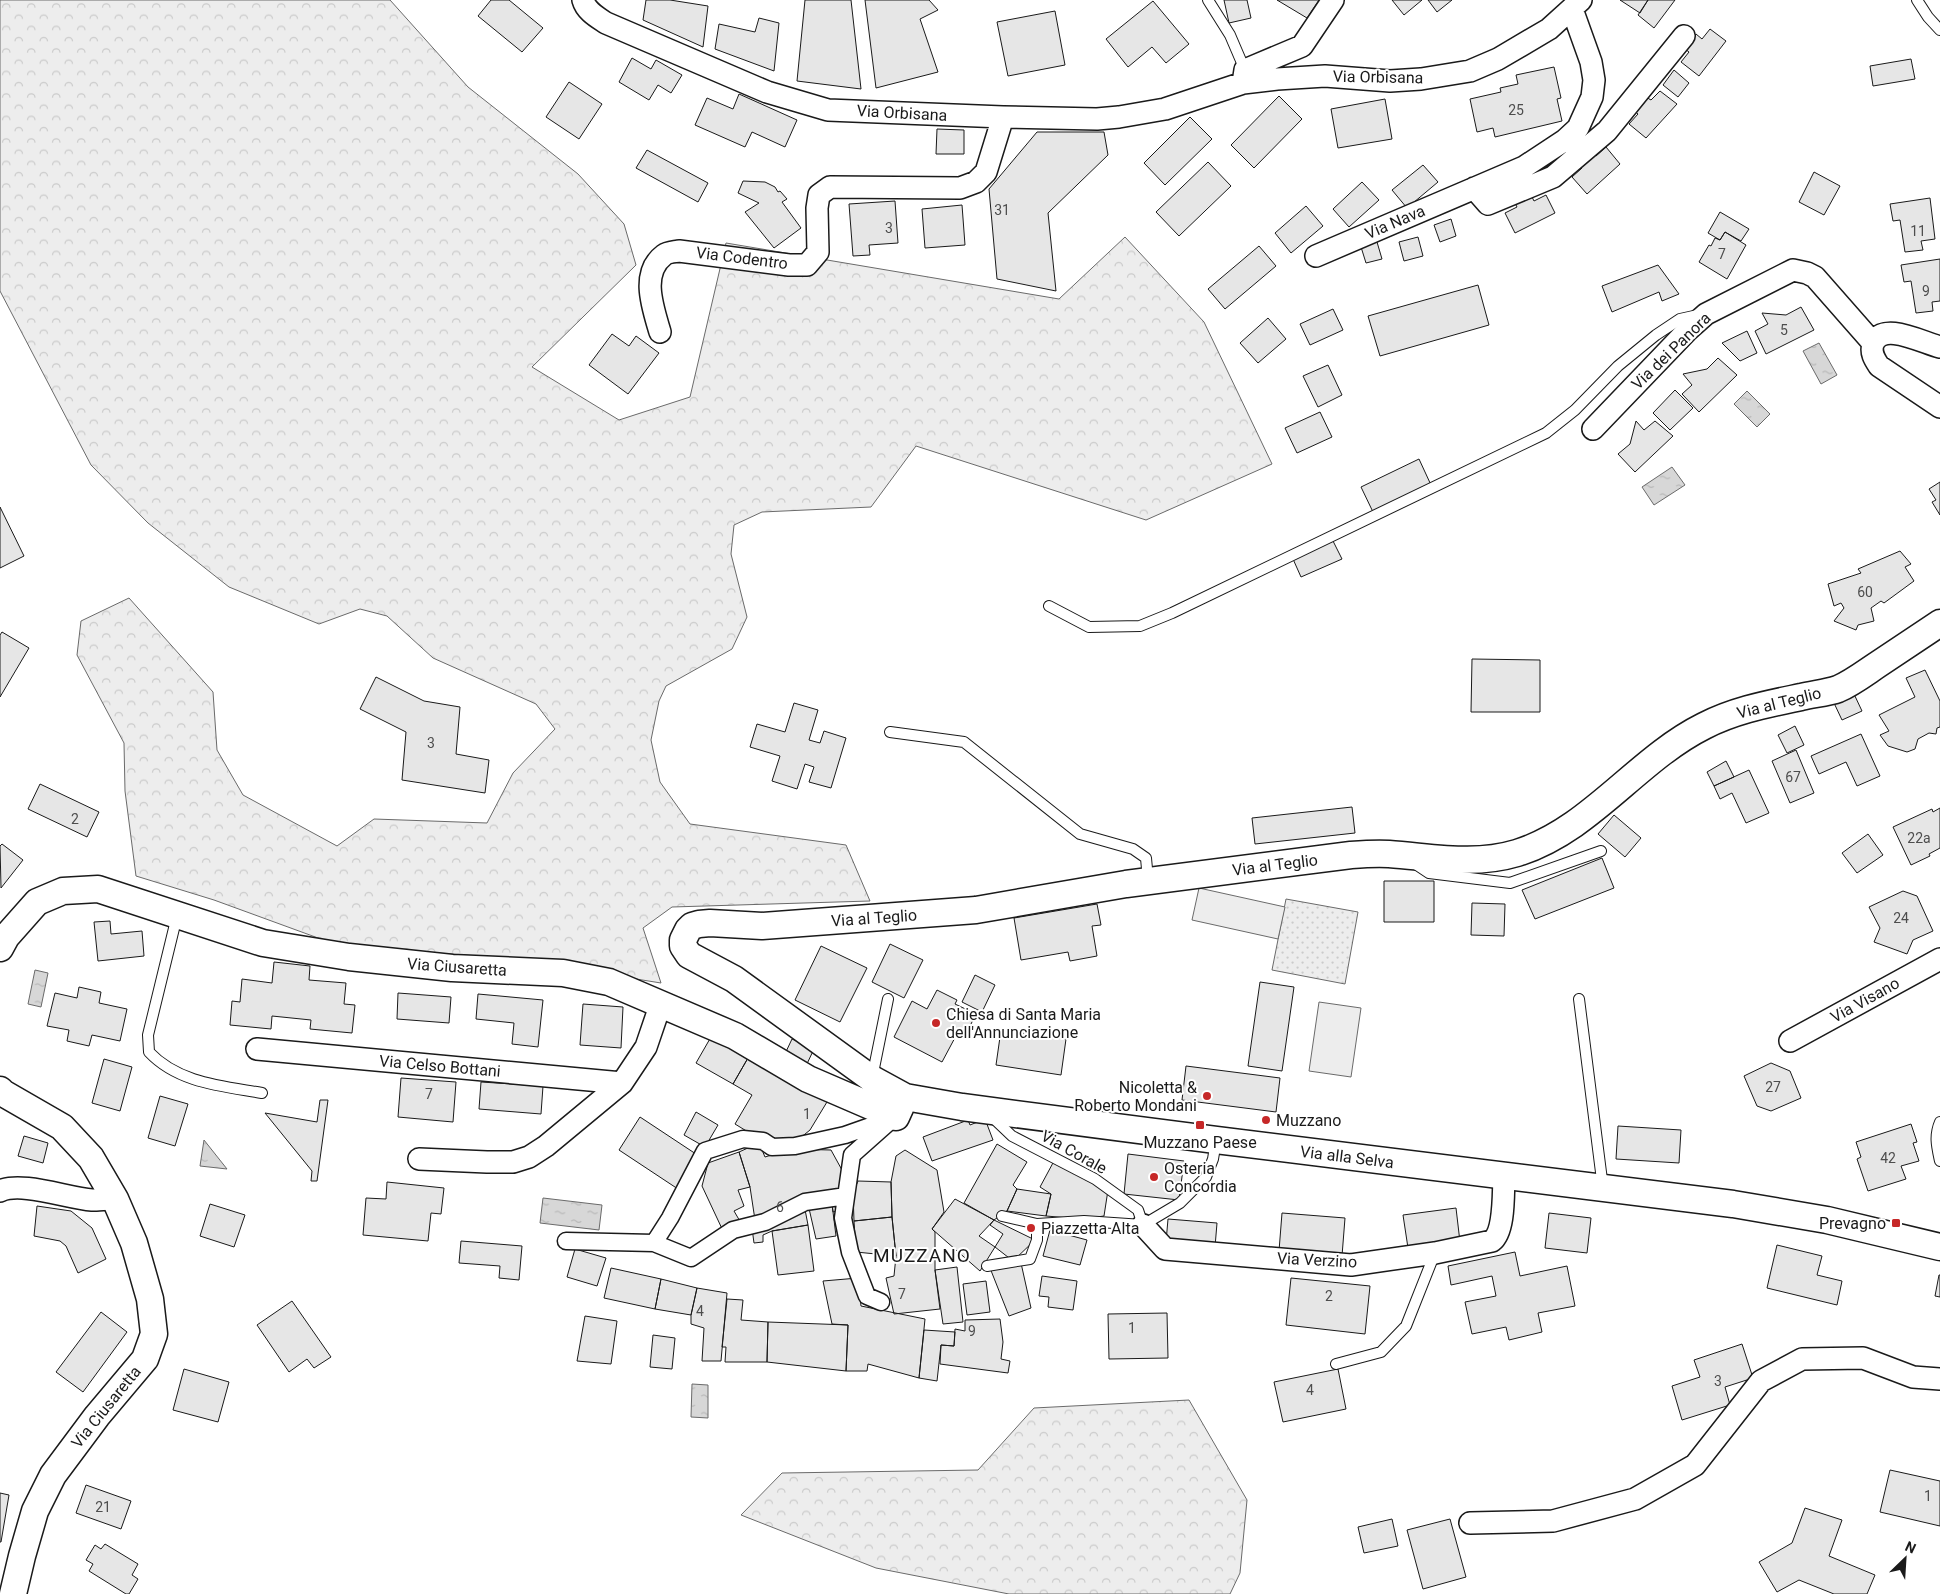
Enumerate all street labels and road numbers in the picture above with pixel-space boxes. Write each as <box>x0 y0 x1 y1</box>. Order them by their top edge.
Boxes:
street label: Via Orbisana <box>1333 67 1423 87</box>
street label: Via Orbisana <box>856 101 948 125</box>
street label: Via Nava <box>1362 201 1428 243</box>
street label: Via Codentro <box>695 243 789 273</box>
street label: Via dei Panora <box>1627 309 1715 393</box>
street label: Via al Teglio <box>1735 683 1823 723</box>
street label: Via al Teglio <box>1231 850 1319 880</box>
street label: Via al Teglio <box>830 906 918 930</box>
street label: Via Ciusaretta <box>407 954 507 980</box>
street label: Via Visano <box>1827 973 1903 1027</box>
street label: Via Celso Bottani <box>378 1051 502 1081</box>
street label: Via Corale <box>1038 1126 1110 1178</box>
street label: Via alla Selva <box>1299 1142 1395 1172</box>
street label: Via Verzino <box>1276 1248 1358 1272</box>
street label: Via Ciusaretta <box>67 1362 145 1452</box>

